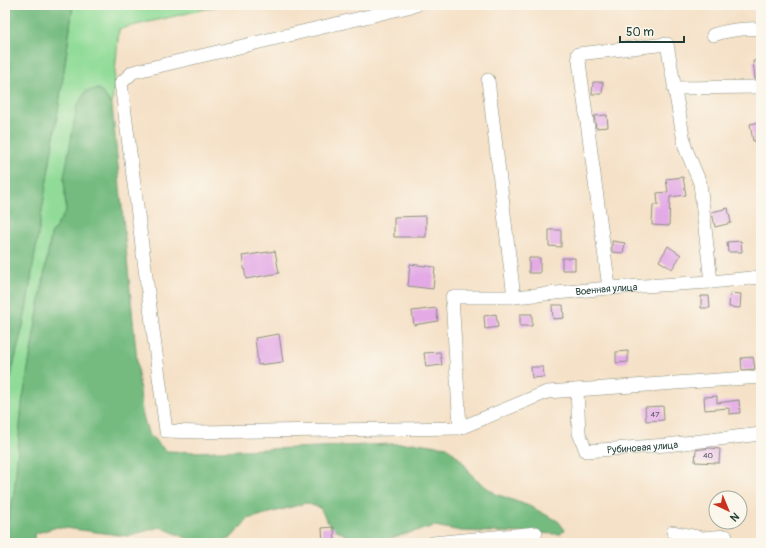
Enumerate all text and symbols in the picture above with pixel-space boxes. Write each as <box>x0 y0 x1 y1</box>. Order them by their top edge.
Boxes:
scale bar <box>620 18 684 44</box>
text: 50 m <box>626 25 654 40</box>
street label: Военная улица <box>575 281 638 298</box>
house number: 47 <box>651 410 660 419</box>
street label: Рубиновая улица <box>607 439 679 456</box>
house number: 40 <box>703 451 714 460</box>
north arrow <box>708 490 748 530</box>
text: N <box>727 510 742 524</box>

